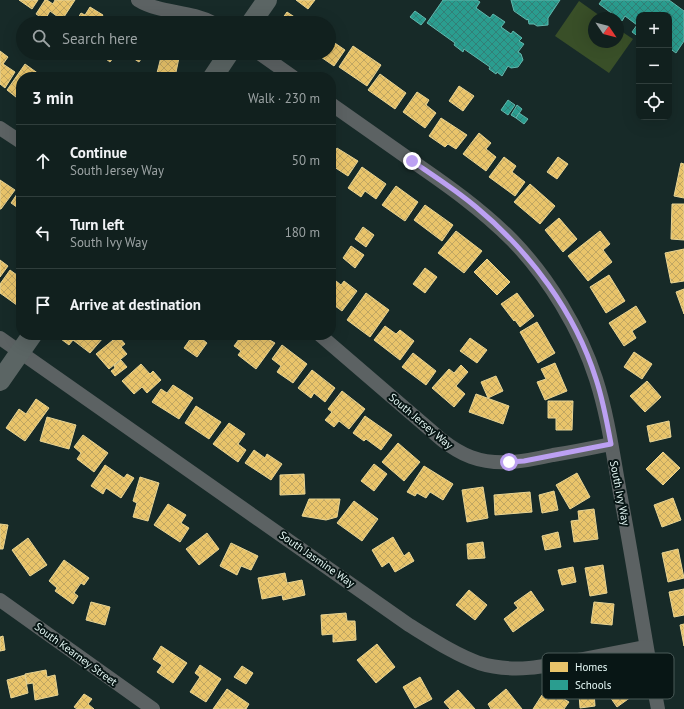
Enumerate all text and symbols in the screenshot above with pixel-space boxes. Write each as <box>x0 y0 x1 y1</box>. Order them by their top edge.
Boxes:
north arrow <box>588 12 624 48</box>
map controls <box>636 12 672 120</box>
button: + <box>636 12 672 48</box>
search box <box>16 16 336 60</box>
icon: search <box>30 27 52 49</box>
text: Search here <box>62 29 138 48</box>
button: − <box>636 48 672 84</box>
button: locate <box>636 84 672 120</box>
text: 3 min <box>32 87 73 109</box>
text: Walk · 230 m <box>248 90 320 107</box>
text: Continue <box>70 143 127 162</box>
icon: ahead <box>32 150 54 172</box>
text: 50 m <box>292 152 320 169</box>
route end <box>403 152 421 170</box>
text: South Jersey Way <box>70 162 164 179</box>
text: Turn left <box>70 215 124 234</box>
icon: left <box>32 222 54 244</box>
text: 180 m <box>285 224 320 241</box>
text: South Ivy Way <box>70 234 148 251</box>
icon: arrive <box>32 294 54 316</box>
text: Arrive at destination <box>70 295 201 314</box>
street label: South Jersey Way <box>386 390 457 452</box>
route start <box>500 453 518 471</box>
street label: South Ivy Way <box>607 459 633 527</box>
street label: South Jasmine Way <box>276 528 358 591</box>
street label: South Kearney Street <box>32 619 120 689</box>
legend <box>542 653 674 699</box>
text: Homes <box>575 660 608 674</box>
text: Schools <box>575 678 612 692</box>

